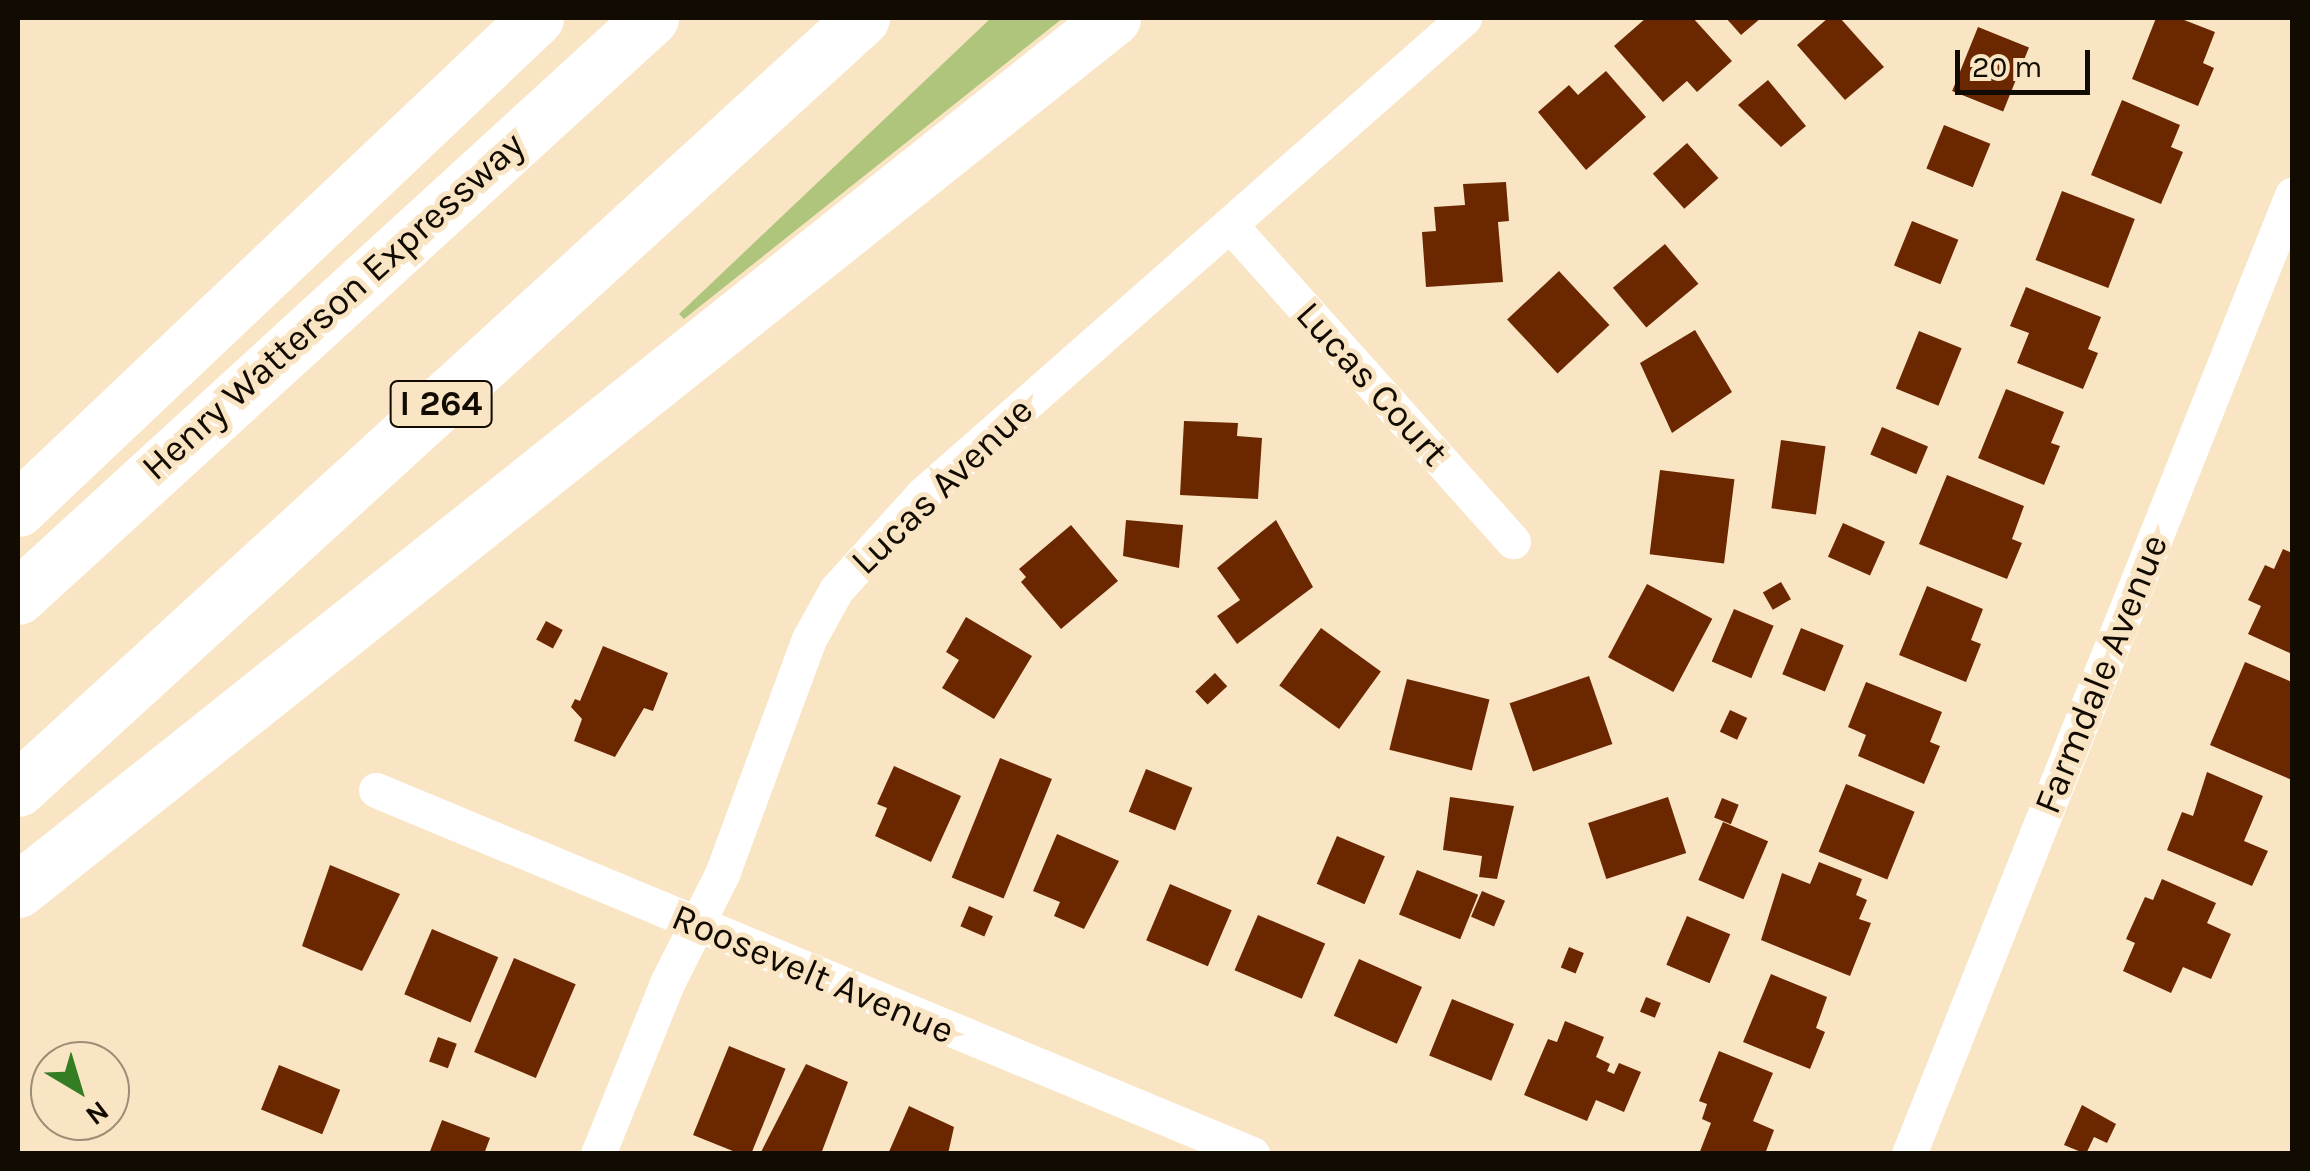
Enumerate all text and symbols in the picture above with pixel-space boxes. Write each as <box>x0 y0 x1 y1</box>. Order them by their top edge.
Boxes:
scale bar <box>1960 30 2095 92</box>
text: 20 m <box>1972 49 2042 85</box>
street label: Henry Watterson Expressway <box>132 122 534 490</box>
street label: Lucas Court <box>1286 292 1458 476</box>
road number: I 264 <box>388 374 494 434</box>
street label: Lucas Avenue <box>842 388 1042 584</box>
street label: Farmdale Avenue <box>2024 528 2178 820</box>
street label: Roosevelt Avenue <box>665 894 961 1054</box>
north arrow <box>30 1041 130 1141</box>
text: N <box>79 1094 116 1133</box>

